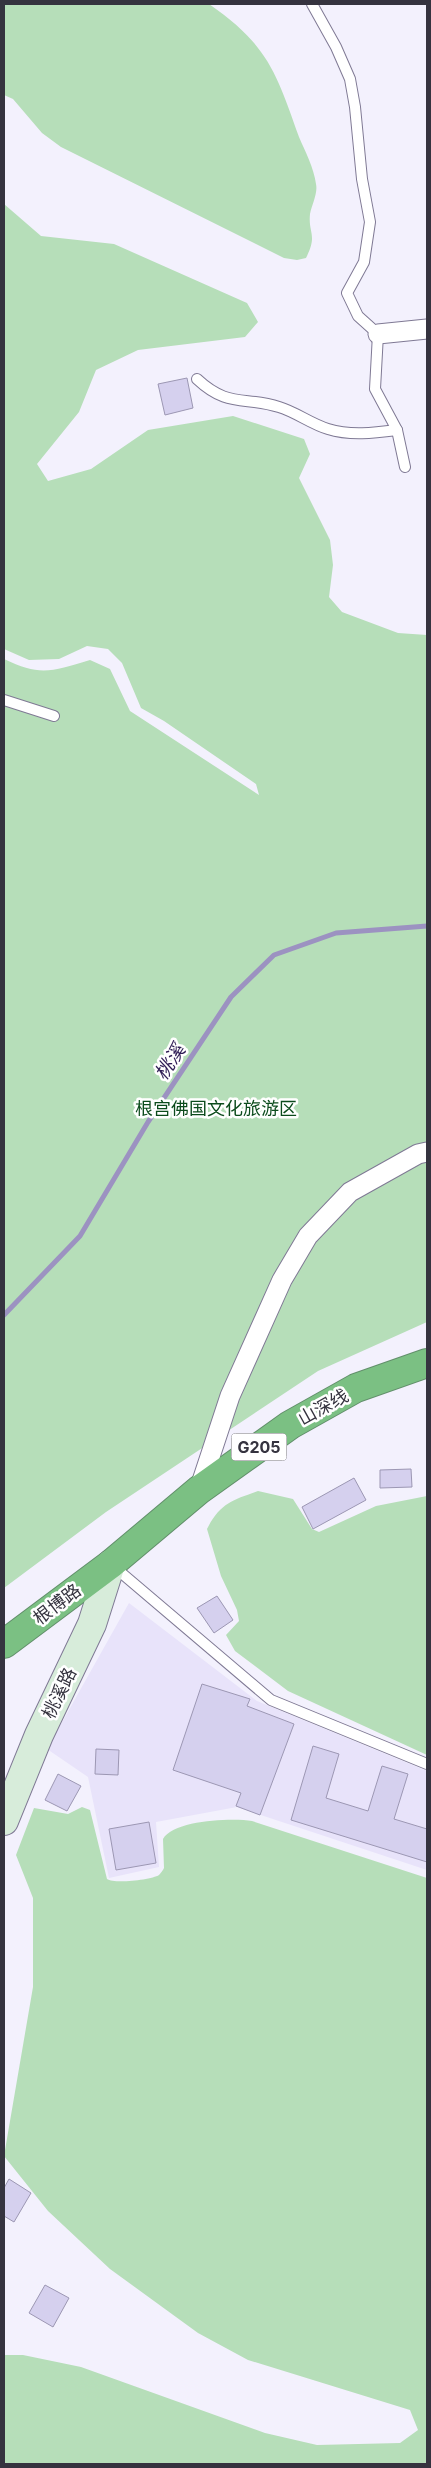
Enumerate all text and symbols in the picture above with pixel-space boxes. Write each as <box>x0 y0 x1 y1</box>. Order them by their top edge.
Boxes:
water label: 桃溪 <box>150 1038 191 1084</box>
park label: 根宫佛国文化旅游区 <box>135 1098 297 1119</box>
street label: 山深线 <box>294 1385 352 1429</box>
road number: G205 <box>232 1434 286 1460</box>
street label: 根博路 <box>29 1579 85 1629</box>
street label: 桃溪路 <box>38 1664 80 1722</box>

